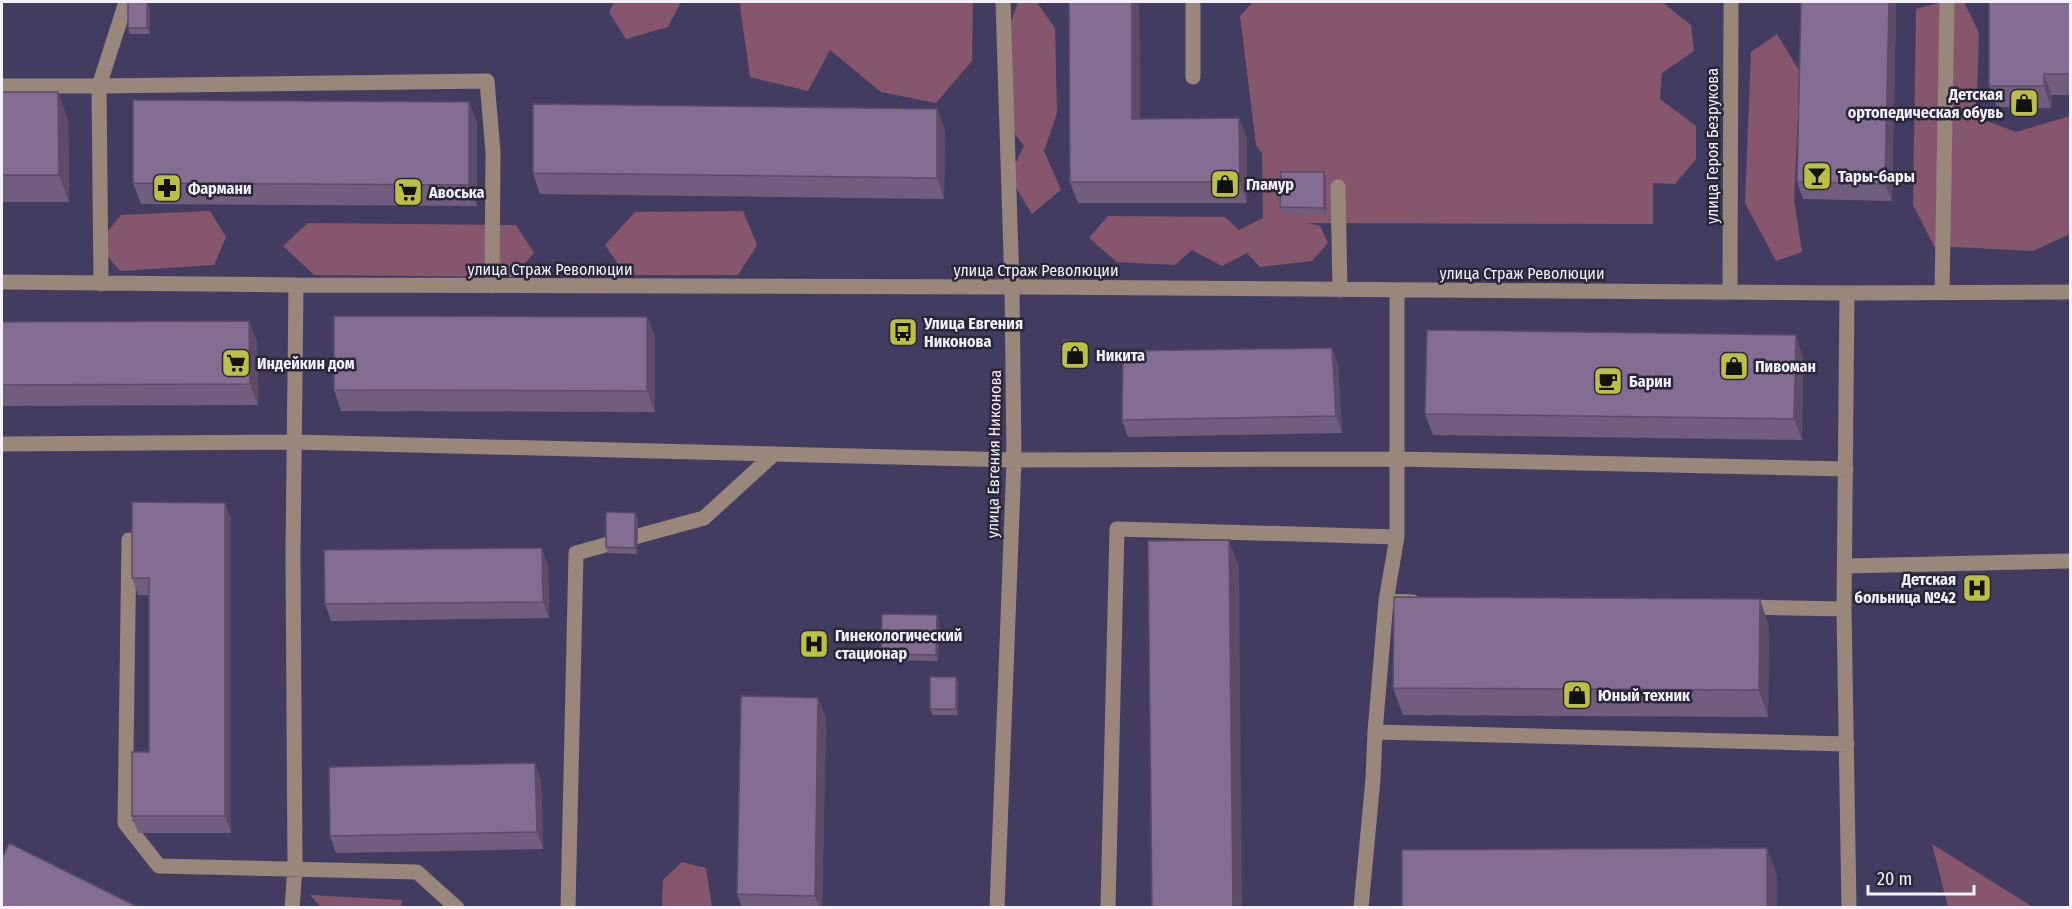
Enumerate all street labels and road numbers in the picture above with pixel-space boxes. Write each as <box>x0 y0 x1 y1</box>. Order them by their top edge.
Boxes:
street label: улица Героя Безрукова <box>1703 68 1722 224</box>
street label: улица Страж Революции <box>467 260 633 279</box>
street label: улица Страж Революции <box>953 261 1119 280</box>
street label: улица Страж Революции <box>1439 264 1605 283</box>
street label: улица Евгения Никонова <box>983 369 1005 538</box>

